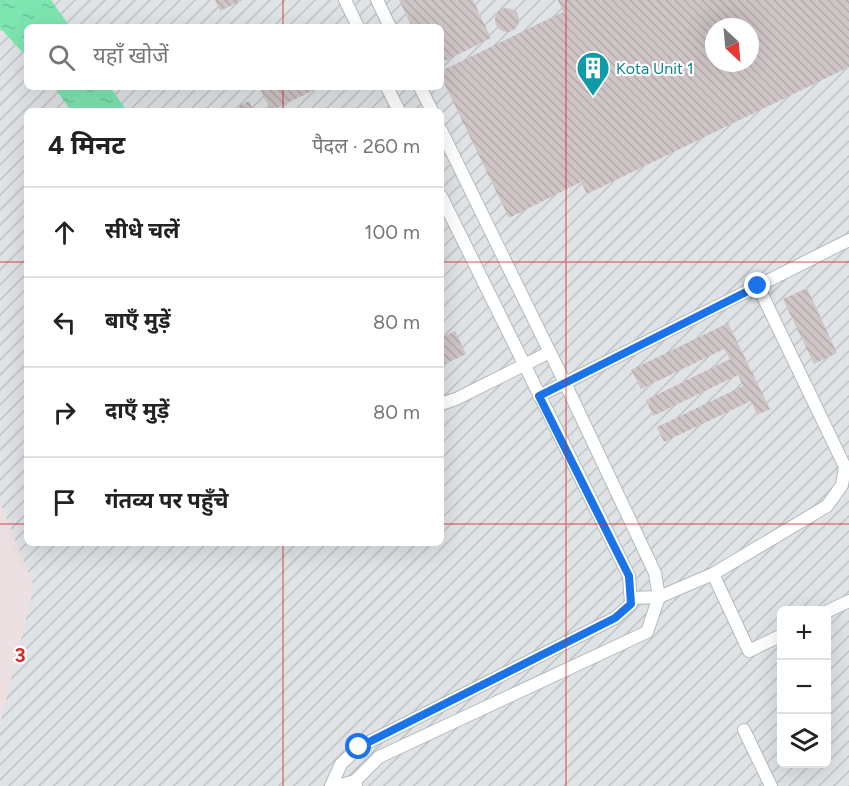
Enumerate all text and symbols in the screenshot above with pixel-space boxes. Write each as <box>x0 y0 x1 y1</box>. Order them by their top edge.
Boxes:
north arrow <box>705 18 759 72</box>
search box <box>24 24 444 90</box>
icon: search <box>45 41 78 74</box>
text: यहाँ खोजें <box>93 42 169 69</box>
building icon: Kota Unit 1 <box>575 50 611 97</box>
place label: Kota Unit 1 <box>616 59 694 78</box>
text: 4 मिनट <box>48 129 125 161</box>
text: पैदल · 260 m <box>312 134 420 158</box>
icon: ahead <box>48 216 81 249</box>
text: सीधे चलें <box>105 217 180 244</box>
text: 100 m <box>364 220 420 244</box>
route end <box>744 272 770 298</box>
icon: left <box>48 306 81 339</box>
text: बाएँ मुड़ें <box>105 307 171 334</box>
text: 80 m <box>373 310 420 334</box>
icon: right <box>48 396 81 429</box>
text: दाएँ मुड़ें <box>105 397 169 424</box>
text: 80 m <box>373 400 420 424</box>
icon: arrive <box>48 486 81 519</box>
text: गंतव्य पर पहुँचे <box>105 487 229 514</box>
map controls <box>777 606 831 768</box>
button: + <box>777 606 831 660</box>
text: 3 <box>14 643 26 667</box>
button: − <box>777 660 831 714</box>
button: layers <box>777 714 831 768</box>
route start <box>345 733 371 759</box>

